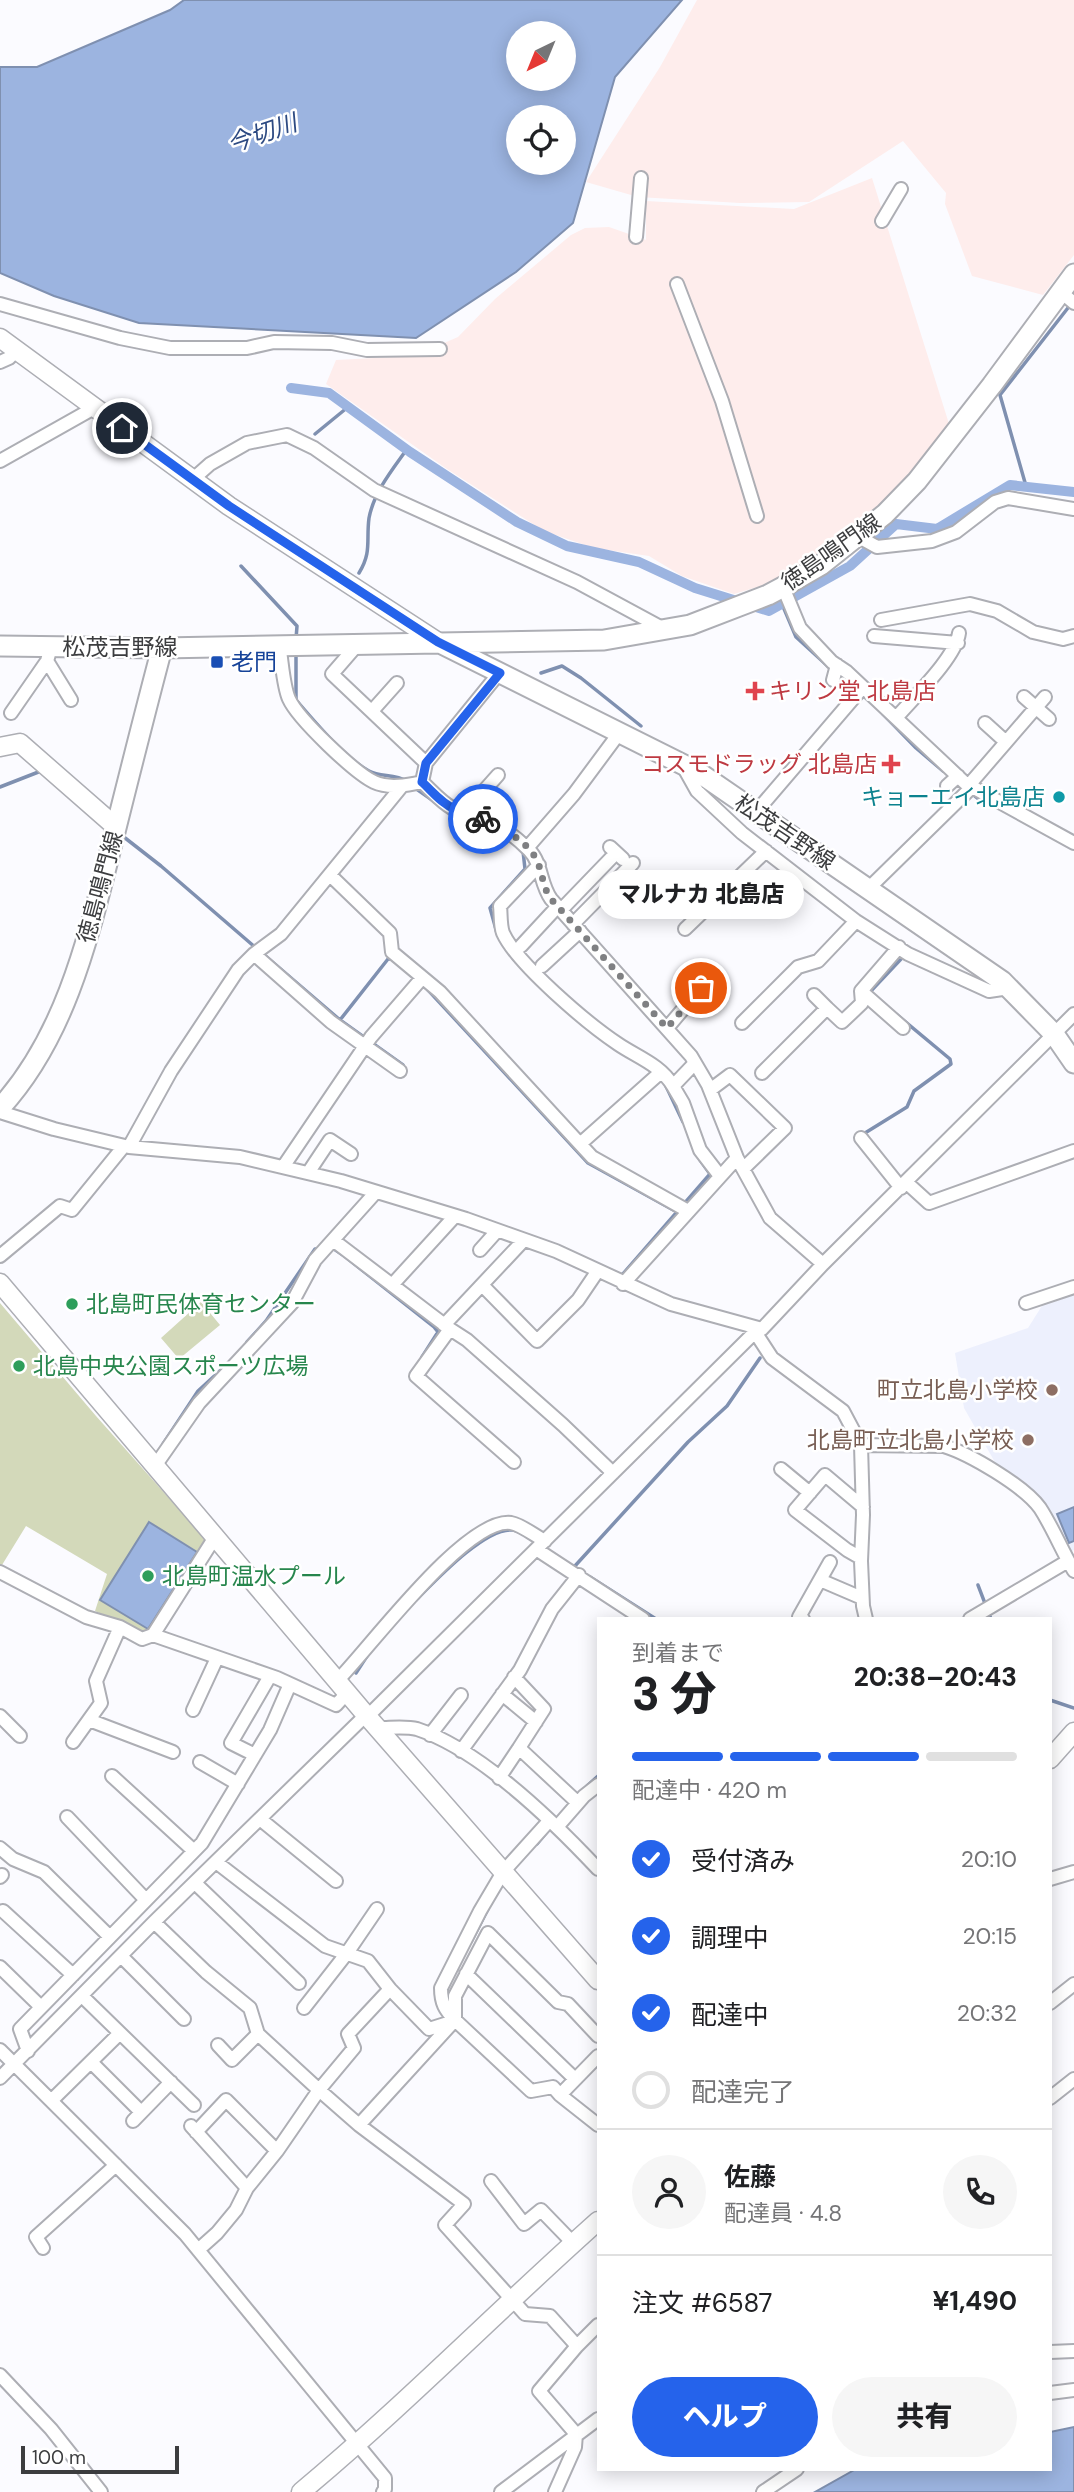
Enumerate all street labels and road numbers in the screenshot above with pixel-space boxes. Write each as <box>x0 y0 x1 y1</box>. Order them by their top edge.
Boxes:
street label: 徳島鳴門線 <box>775 507 887 597</box>
street label: 松茂吉野線 <box>63 632 178 662</box>
street label: 松茂吉野線 <box>729 787 841 877</box>
street label: 徳島鳴門線 <box>71 828 129 946</box>

